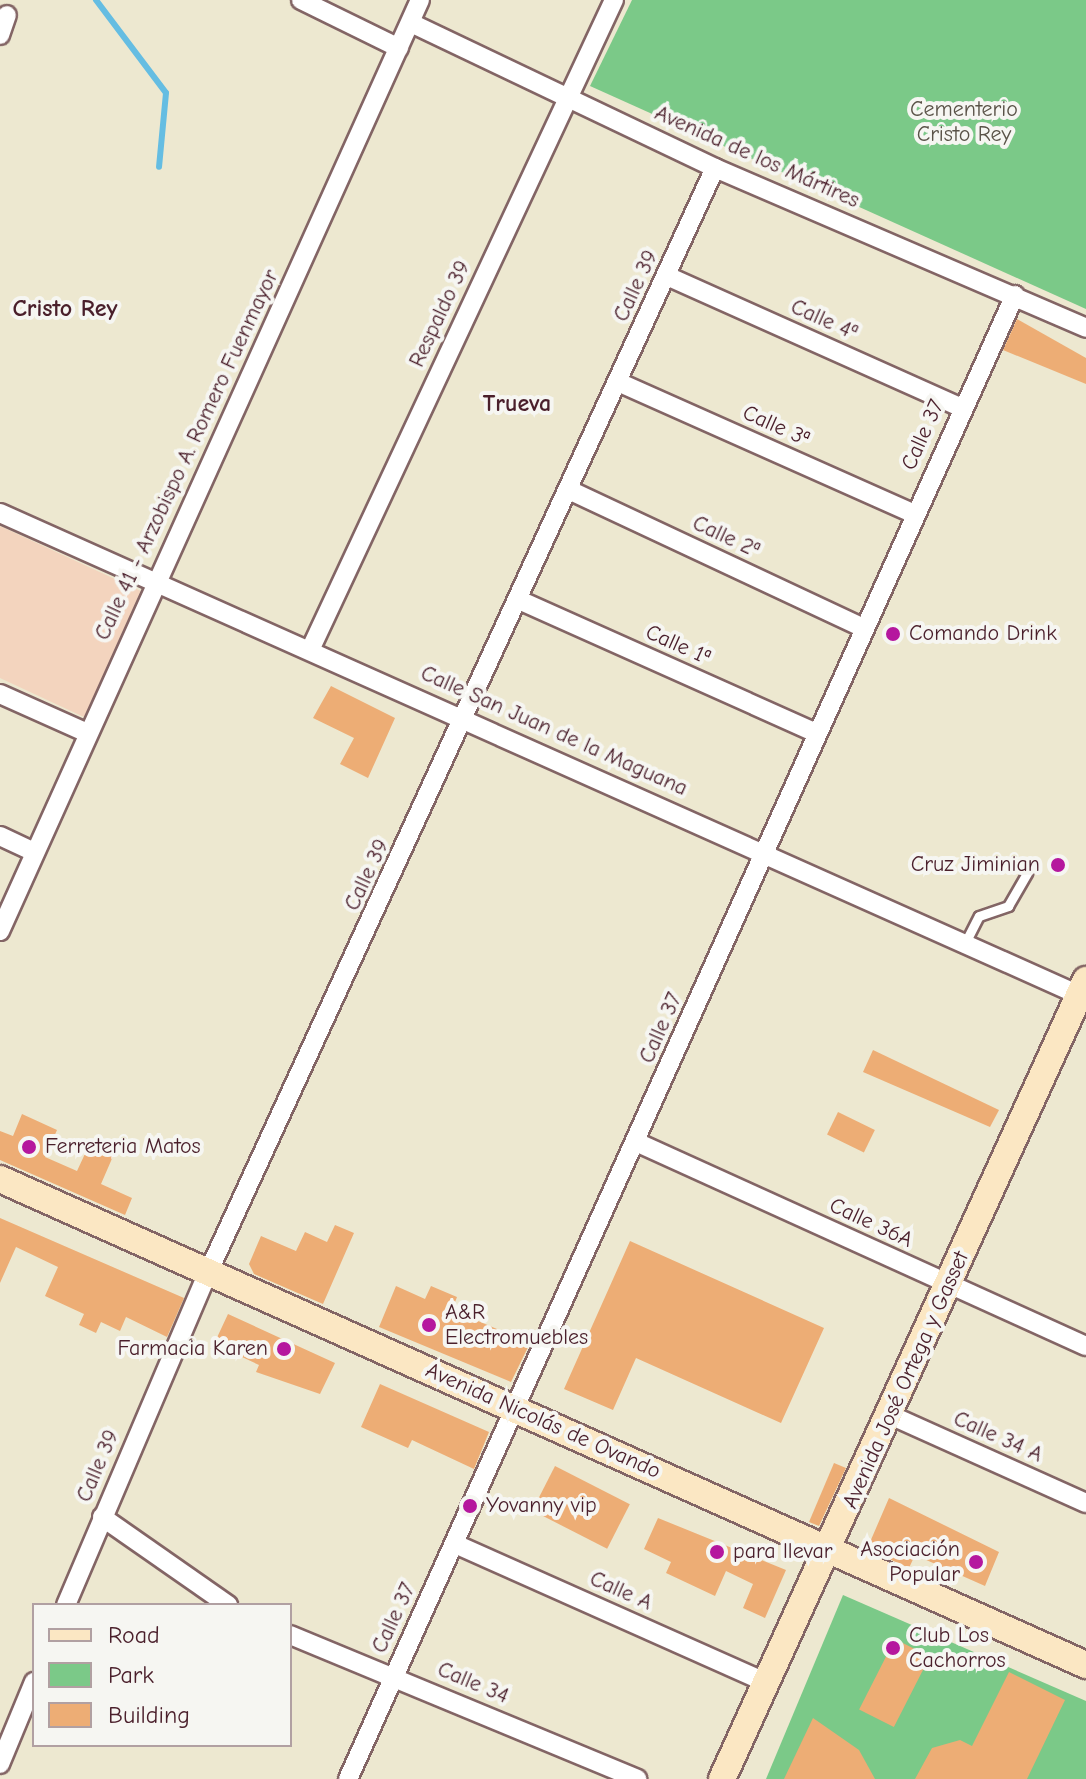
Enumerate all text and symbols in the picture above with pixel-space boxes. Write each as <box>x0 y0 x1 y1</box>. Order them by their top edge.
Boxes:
park label: Cementerio Cristo Rey <box>910 96 1018 148</box>
street label: Avenida de los Mártires <box>651 100 863 214</box>
street label: Calle 39 <box>608 246 664 326</box>
street label: Respaldo 39 <box>404 257 476 371</box>
street label: Calle 41 - Arzobispo A. Romero Fuenmayor <box>89 266 285 644</box>
street label: Calle 4ª <box>787 294 861 346</box>
district label: Cristo Rey <box>12 295 118 323</box>
district label: Trueva <box>483 390 551 418</box>
street label: Calle 37 <box>896 396 950 474</box>
street label: Calle 3ª <box>738 400 814 452</box>
street label: Calle 2ª <box>688 510 764 564</box>
street label: Calle 1ª <box>641 619 715 671</box>
place label: Comando Drink <box>909 621 1057 647</box>
marker: Comando Drink <box>884 625 902 643</box>
street label: Calle San Juan de la Maguana <box>417 660 691 802</box>
street label: Calle 39 <box>339 835 395 915</box>
place label: Cruz Jiminian <box>911 852 1040 878</box>
marker: Cruz Jiminian <box>1047 854 1069 876</box>
street label: Calle 37 <box>634 989 688 1067</box>
place label: Ferreteria Matos <box>45 1134 201 1160</box>
marker: Ferreteria Matos <box>20 1138 38 1156</box>
street label: Calle 36A <box>825 1192 917 1254</box>
street label: Avenida José Ortega y Gasset <box>837 1247 975 1513</box>
place label: A&R Electromuebles <box>445 1299 588 1350</box>
marker: A&R Electromuebles <box>420 1316 438 1334</box>
place label: Farmacia Karen <box>117 1336 268 1362</box>
marker: Farmacia Karen <box>275 1340 293 1358</box>
street label: Avenida Nicolás de Ovando <box>422 1357 664 1485</box>
street label: Calle 34 A <box>949 1406 1047 1468</box>
street label: Calle 39 <box>71 1426 125 1506</box>
place label: Yovanny vip <box>486 1493 597 1519</box>
marker: Yovanny vip <box>461 1497 479 1515</box>
place label: Asociación Popular <box>860 1536 960 1588</box>
place label: para llevar <box>733 1539 833 1565</box>
marker: para llevar <box>708 1543 726 1561</box>
marker: Asociación Popular <box>967 1553 985 1571</box>
street label: Calle A <box>586 1566 656 1616</box>
street label: Calle 37 <box>366 1579 422 1657</box>
legend <box>32 1603 292 1747</box>
text: Road <box>108 1621 160 1649</box>
place label: Club Los Cachorros <box>909 1622 1006 1674</box>
marker: Club Los Cachorros <box>884 1639 902 1657</box>
street label: Calle 34 <box>433 1656 513 1710</box>
text: Park <box>108 1661 154 1689</box>
text: Building <box>108 1701 190 1729</box>

